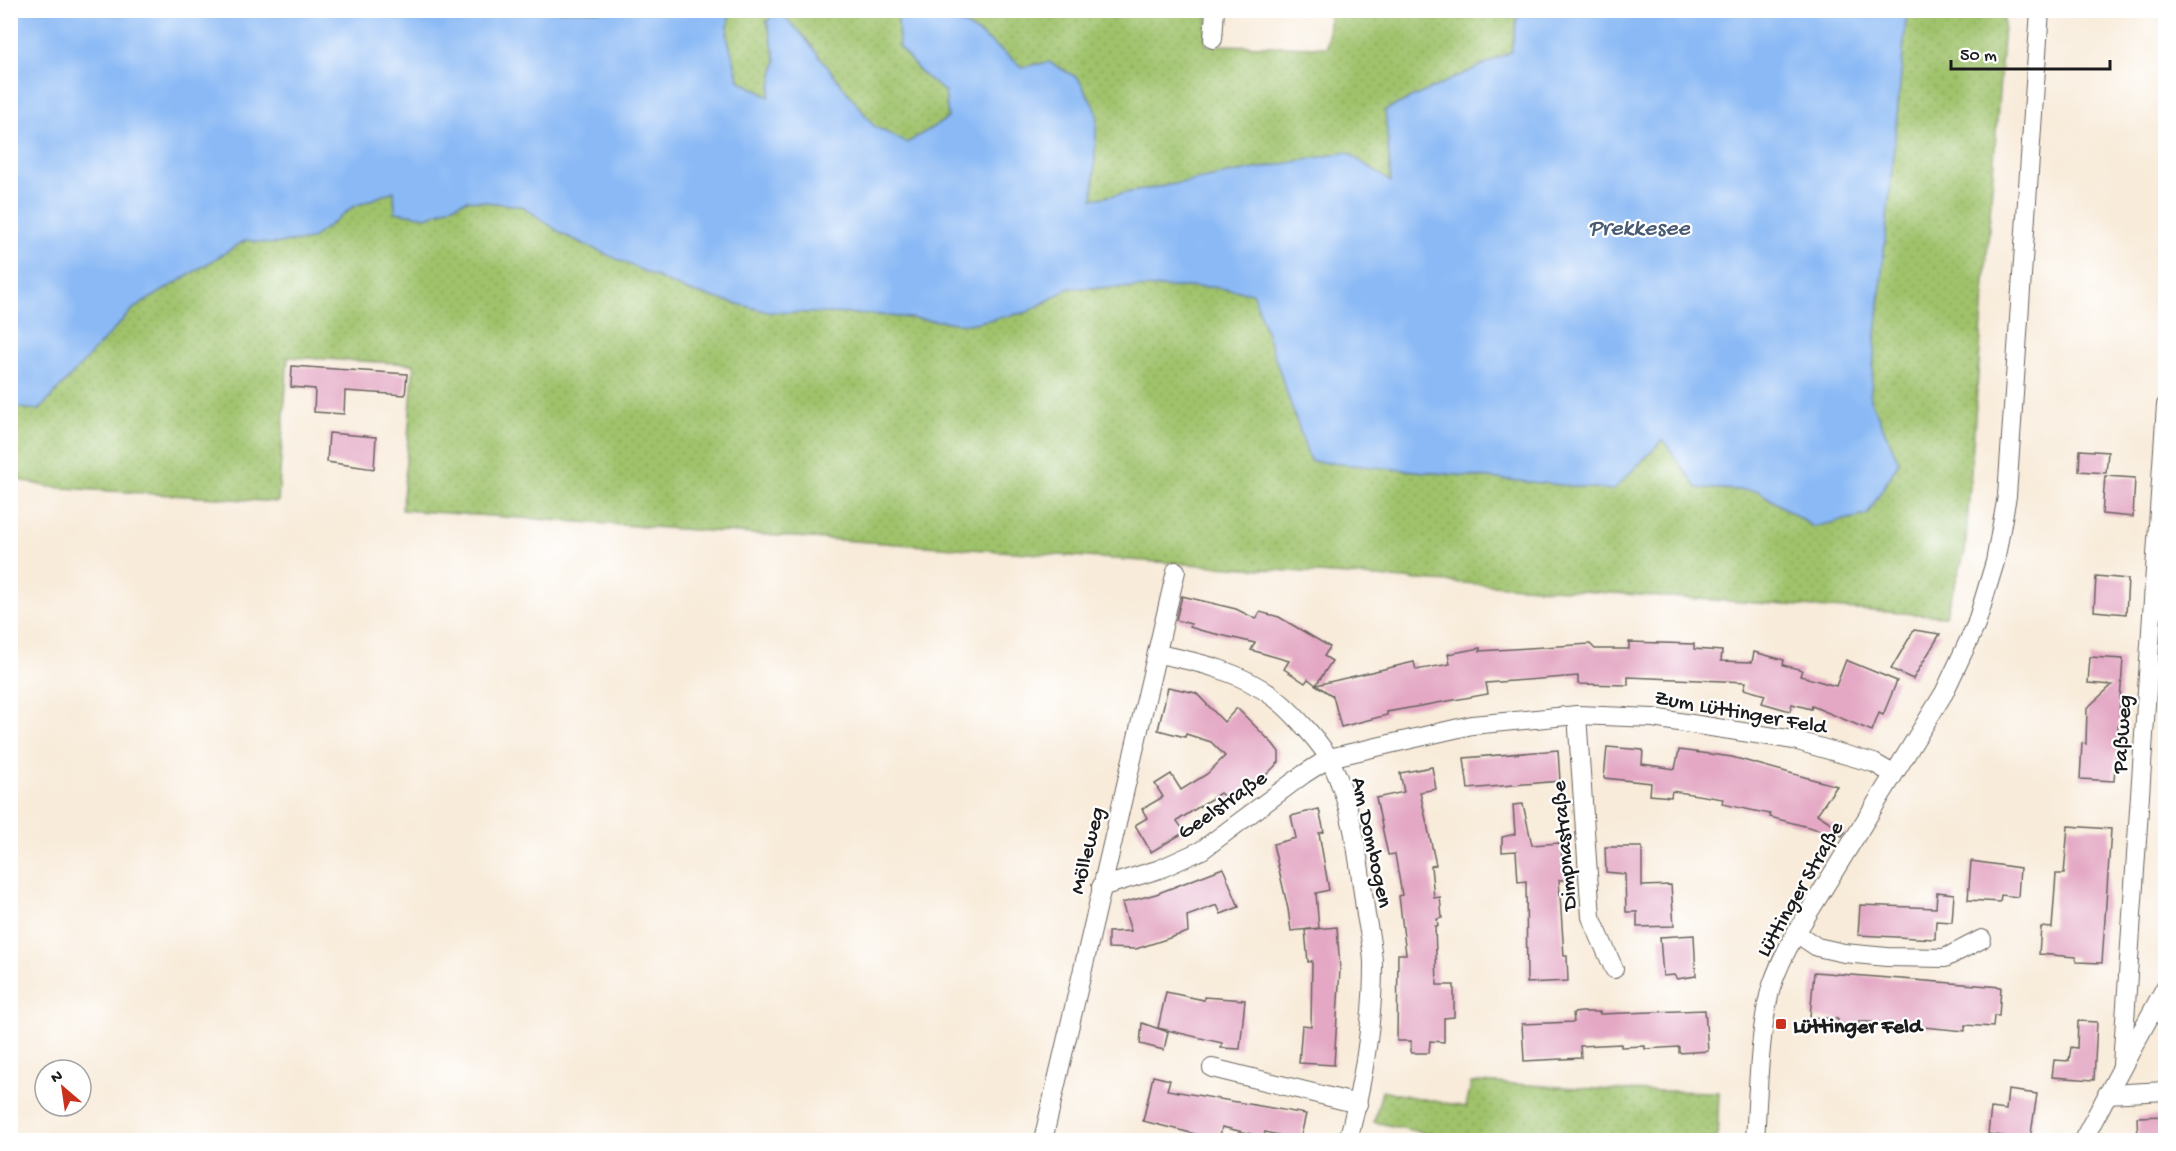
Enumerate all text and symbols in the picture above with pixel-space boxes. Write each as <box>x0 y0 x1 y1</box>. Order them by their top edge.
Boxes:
scale bar <box>1951 33 2110 71</box>
text: 50 m <box>1960 46 1997 67</box>
water label: Prekkesee <box>1588 215 1691 244</box>
street label: Zum Lüttinger Feld <box>1652 686 1830 742</box>
street label: Paßweg <box>2108 694 2140 775</box>
street label: Geelstraße <box>1174 766 1274 847</box>
street label: Am Dombogen <box>1344 775 1397 911</box>
street label: Dimpnastraße <box>1547 779 1585 914</box>
street label: Mölleweg <box>1066 805 1112 897</box>
street label: Lüttinger Straße <box>1752 817 1851 962</box>
place label: Lüttinger Feld <box>1793 1015 1924 1041</box>
marker: Lüttinger Feld <box>1774 1017 1788 1031</box>
north arrow <box>33 1058 93 1118</box>
text: N <box>48 1067 67 1089</box>

